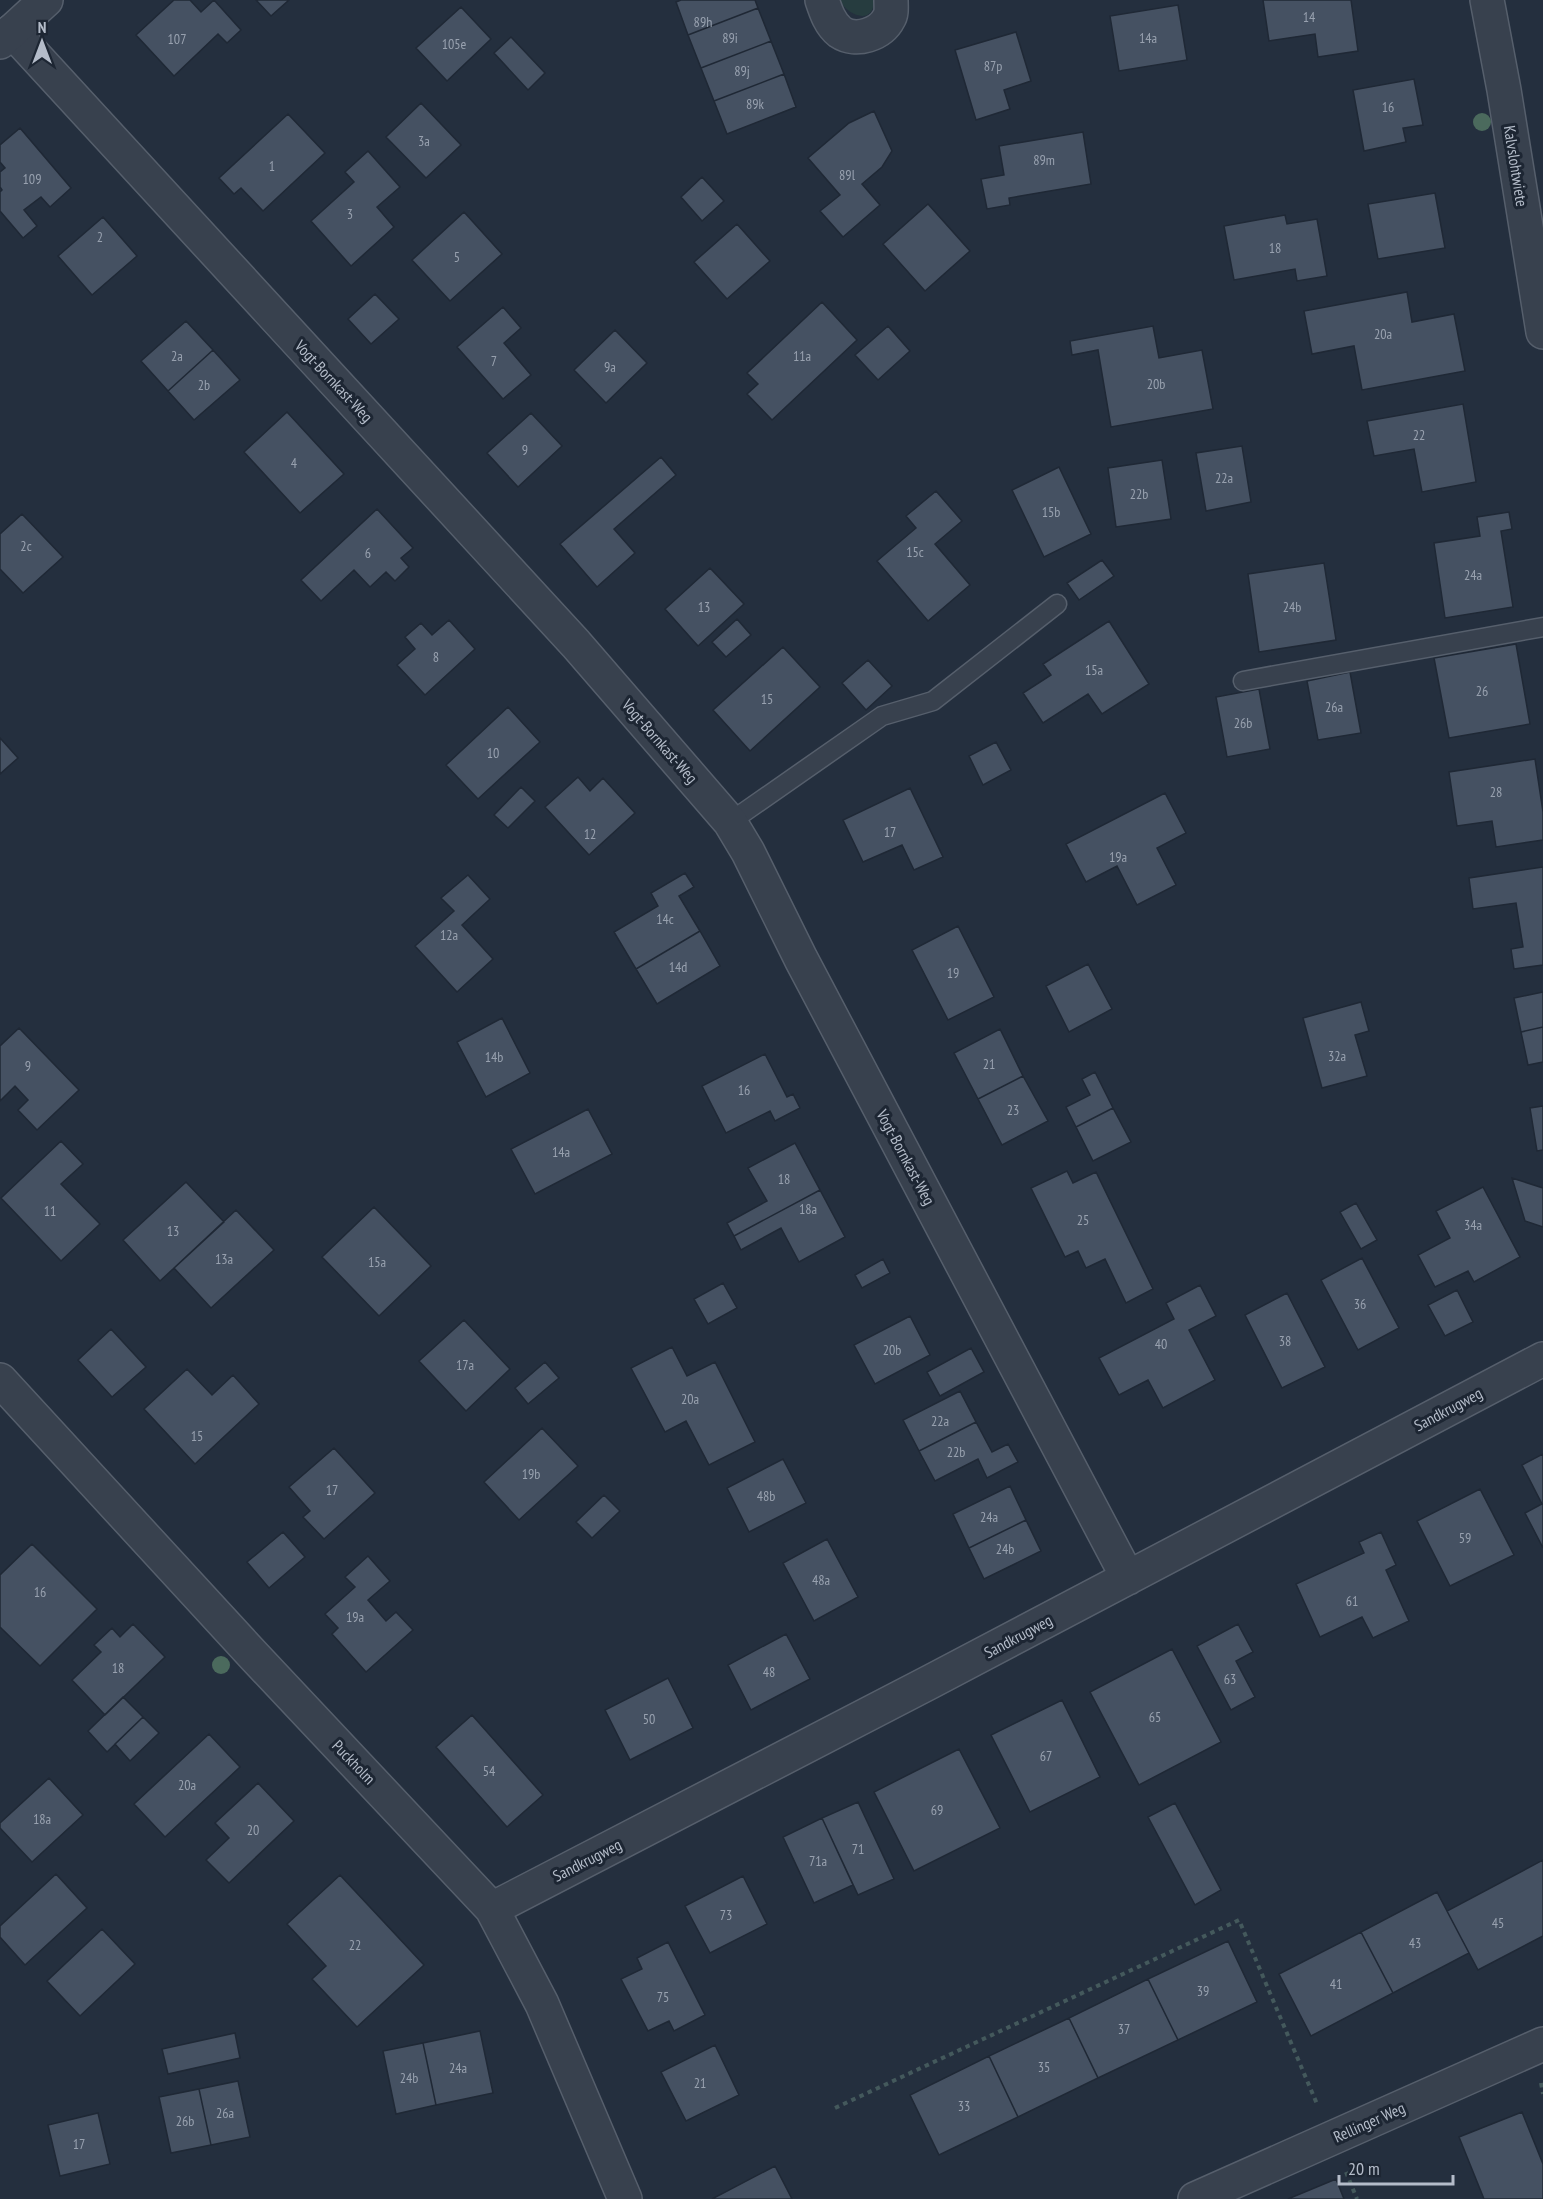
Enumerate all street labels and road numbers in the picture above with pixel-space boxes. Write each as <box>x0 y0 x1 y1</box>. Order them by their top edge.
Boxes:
street label: Kalvslohtwiete <box>1500 124 1532 208</box>
street label: Vogt-Bornkast-Weg <box>290 335 377 426</box>
street label: Vogt-Bornkast-Weg <box>617 694 702 787</box>
street label: Vogt-Bornkast-Weg <box>872 1105 940 1208</box>
street label: Sandkrugweg <box>1410 1383 1486 1435</box>
street label: Sandkrugweg <box>980 1610 1056 1662</box>
street label: Puckholm <box>328 1736 380 1788</box>
street label: Sandkrugweg <box>549 1834 625 1886</box>
street label: Rellinger Weg <box>1330 2097 1408 2147</box>

